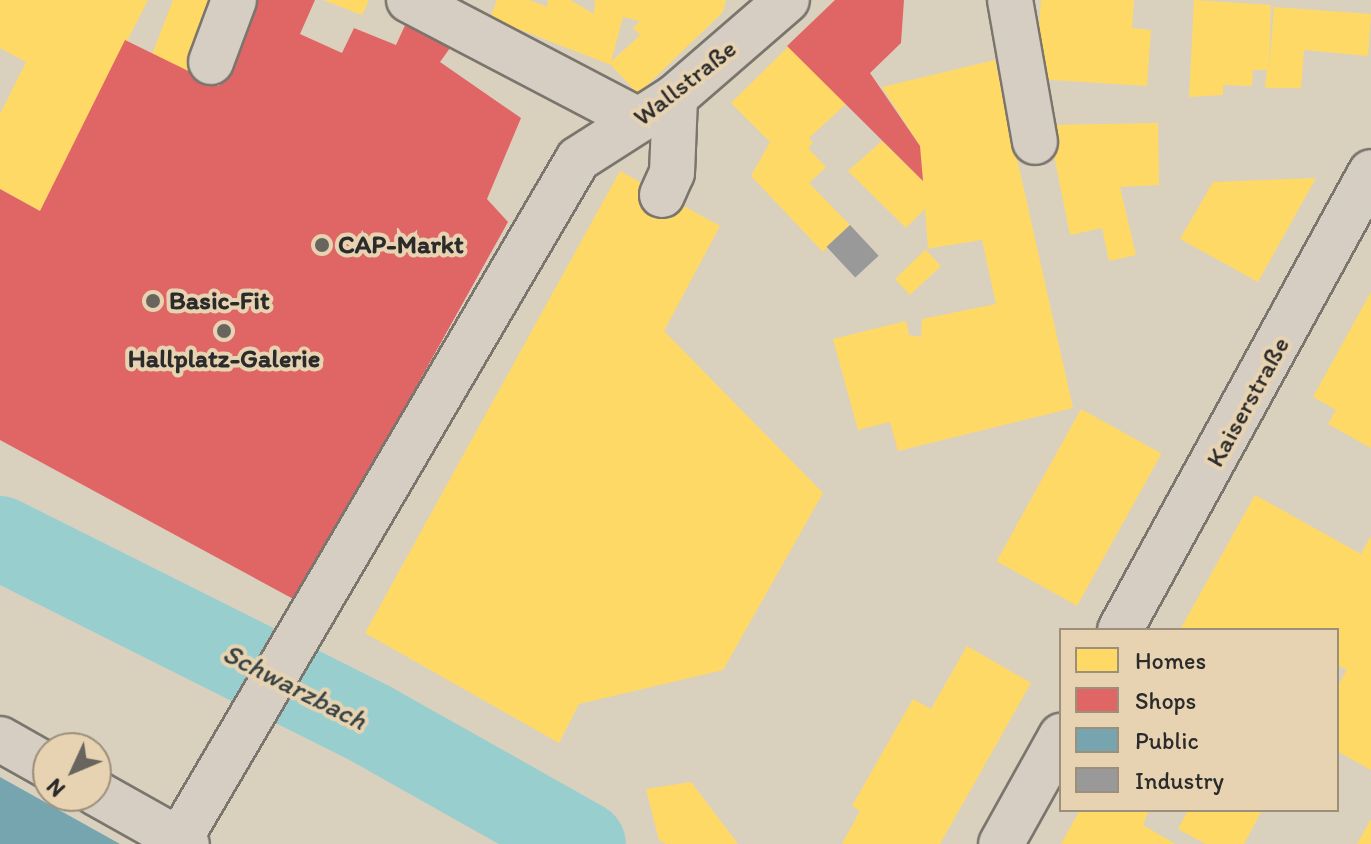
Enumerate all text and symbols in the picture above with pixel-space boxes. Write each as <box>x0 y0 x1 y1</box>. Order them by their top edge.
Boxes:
street label: Wallstraße <box>627 33 743 133</box>
place label: CAP-Markt <box>338 229 464 261</box>
marker: CAP-Markt <box>313 236 331 254</box>
place label: Basic-Fit <box>169 285 270 317</box>
marker: Basic-Fit <box>144 292 162 310</box>
marker: Hallplatz-Galerie <box>215 322 233 340</box>
street label: Kaiserstraße <box>1199 332 1297 472</box>
place label: Hallplatz-Galerie <box>128 343 320 375</box>
legend <box>1059 628 1339 812</box>
water label: Schwarzbach <box>218 635 372 737</box>
text: Homes <box>1135 646 1206 675</box>
text: Shops <box>1135 686 1196 715</box>
text: Public <box>1135 726 1199 755</box>
north arrow <box>32 732 112 812</box>
text: Industry <box>1135 766 1224 795</box>
text: N <box>41 773 71 802</box>

